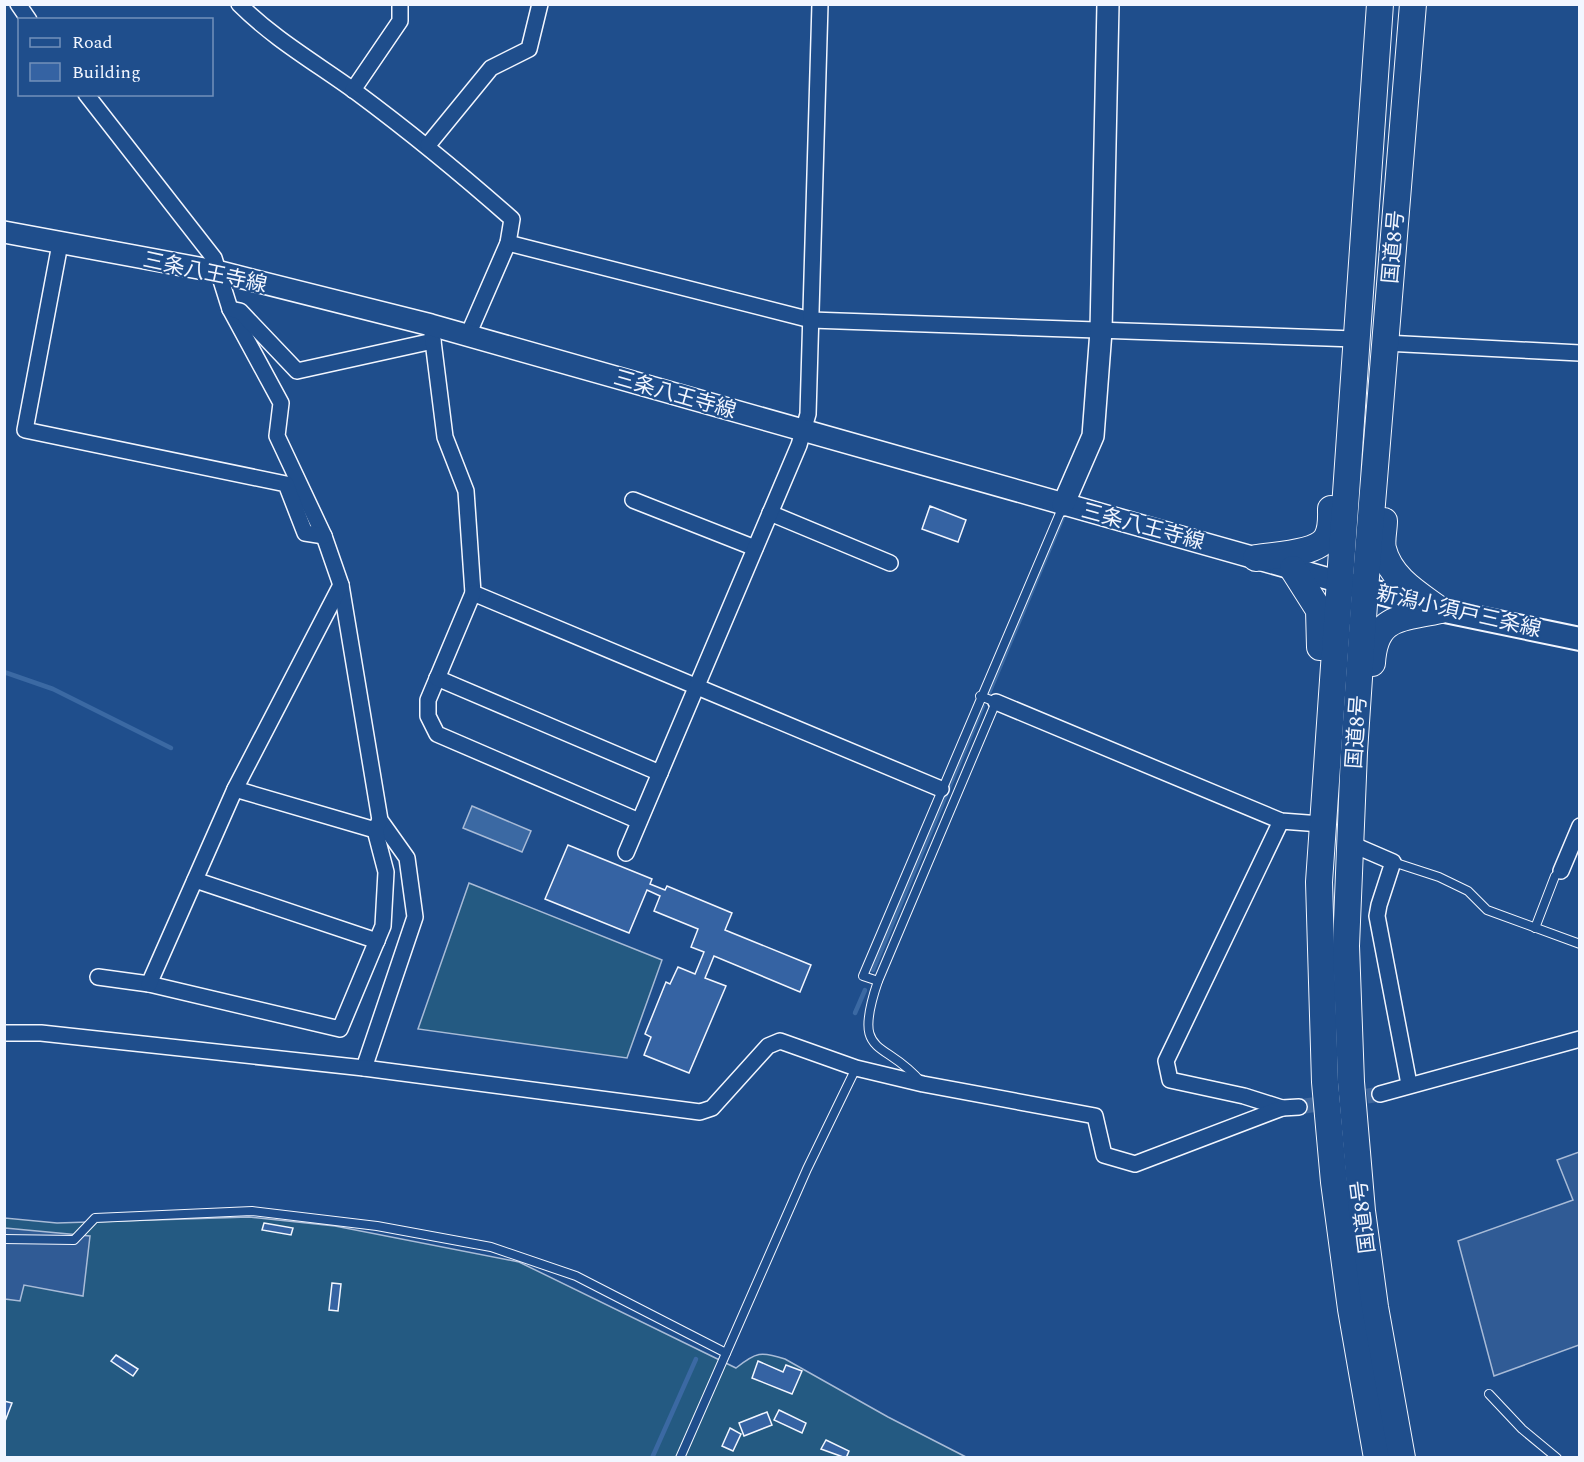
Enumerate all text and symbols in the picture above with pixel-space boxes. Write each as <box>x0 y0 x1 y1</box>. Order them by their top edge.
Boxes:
legend <box>18 18 213 96</box>
text: Road <box>72 29 113 56</box>
text: Building <box>72 59 141 86</box>
street label: 国道8号 <box>1375 209 1413 285</box>
street label: 三条八王寺線 <box>140 244 270 302</box>
street label: 三条八王寺線 <box>610 362 740 428</box>
street label: 三条八王寺線 <box>1078 495 1208 559</box>
street label: 新潟小須戸三条線 <box>1373 577 1544 646</box>
street label: 国道8号 <box>1338 694 1376 770</box>
street label: 国道8号 <box>1344 1178 1384 1255</box>

